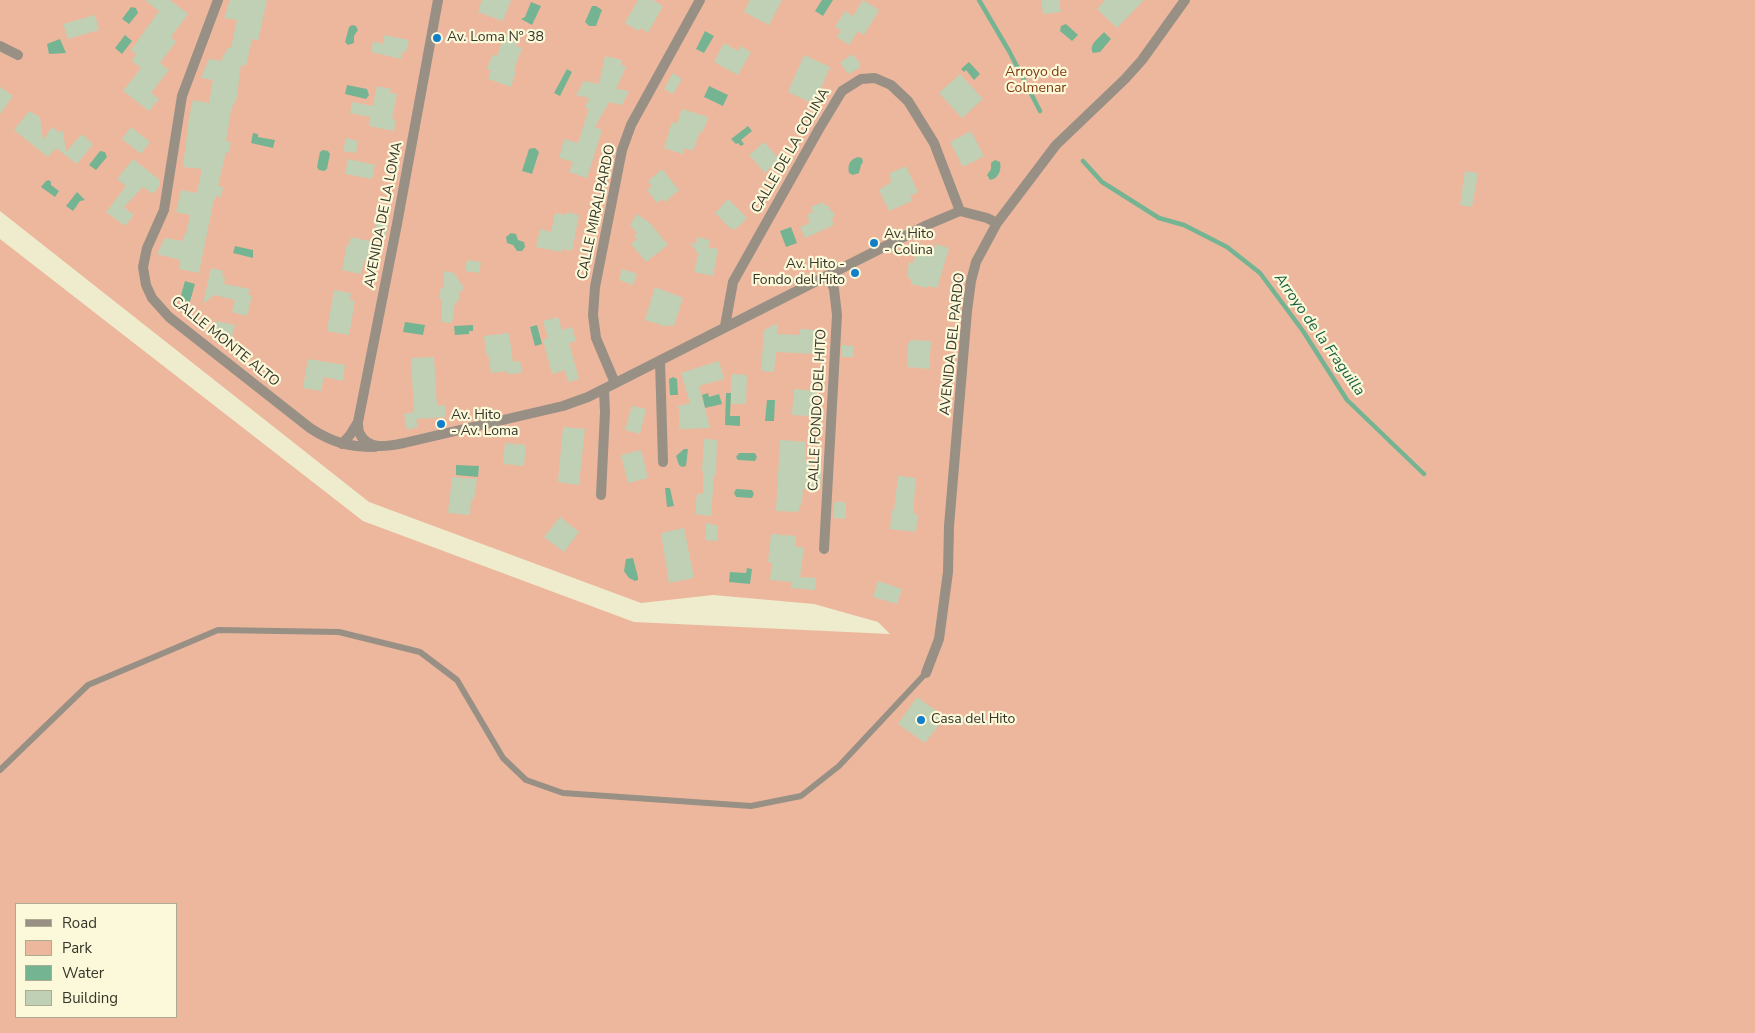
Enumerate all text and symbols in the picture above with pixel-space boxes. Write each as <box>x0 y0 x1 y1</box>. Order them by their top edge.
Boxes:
place label: Av. Loma Nº 38 <box>447 30 544 46</box>
marker: Av. Loma Nº 38 <box>431 32 443 44</box>
park label: Arroyo de Colmenar <box>1005 65 1067 98</box>
street label: CALLE DE LA COLINA <box>748 86 834 216</box>
street label: AVENIDA DE LA LOMA <box>362 141 406 289</box>
street label: CALLE MIRALPARDO <box>574 143 620 281</box>
place label: Av. Hito - Colina <box>884 227 934 260</box>
marker: Av. Hito - Colina <box>868 237 880 249</box>
place label: Av. Hito - Fondo del Hito <box>752 257 845 290</box>
marker: Av. Hito - Fondo del Hito <box>849 267 861 279</box>
water label: Arroyo de la Fraguilla <box>1270 270 1368 400</box>
street label: AVENIDA DEL PARDO <box>937 272 969 416</box>
street label: CALLE MONTE ALTO <box>168 293 282 391</box>
street label: CALLE FONDO DEL HITO <box>805 329 831 491</box>
place label: Av. Hito - Av. Loma <box>451 408 518 441</box>
marker: Av. Hito - Av. Loma <box>435 418 447 430</box>
place label: Casa del Hito <box>931 712 1015 728</box>
marker: Casa del Hito <box>915 714 927 726</box>
legend <box>15 903 178 1018</box>
text: Road <box>62 913 97 933</box>
text: Park <box>62 938 92 958</box>
text: Water <box>62 963 104 983</box>
text: Building <box>62 988 118 1008</box>

